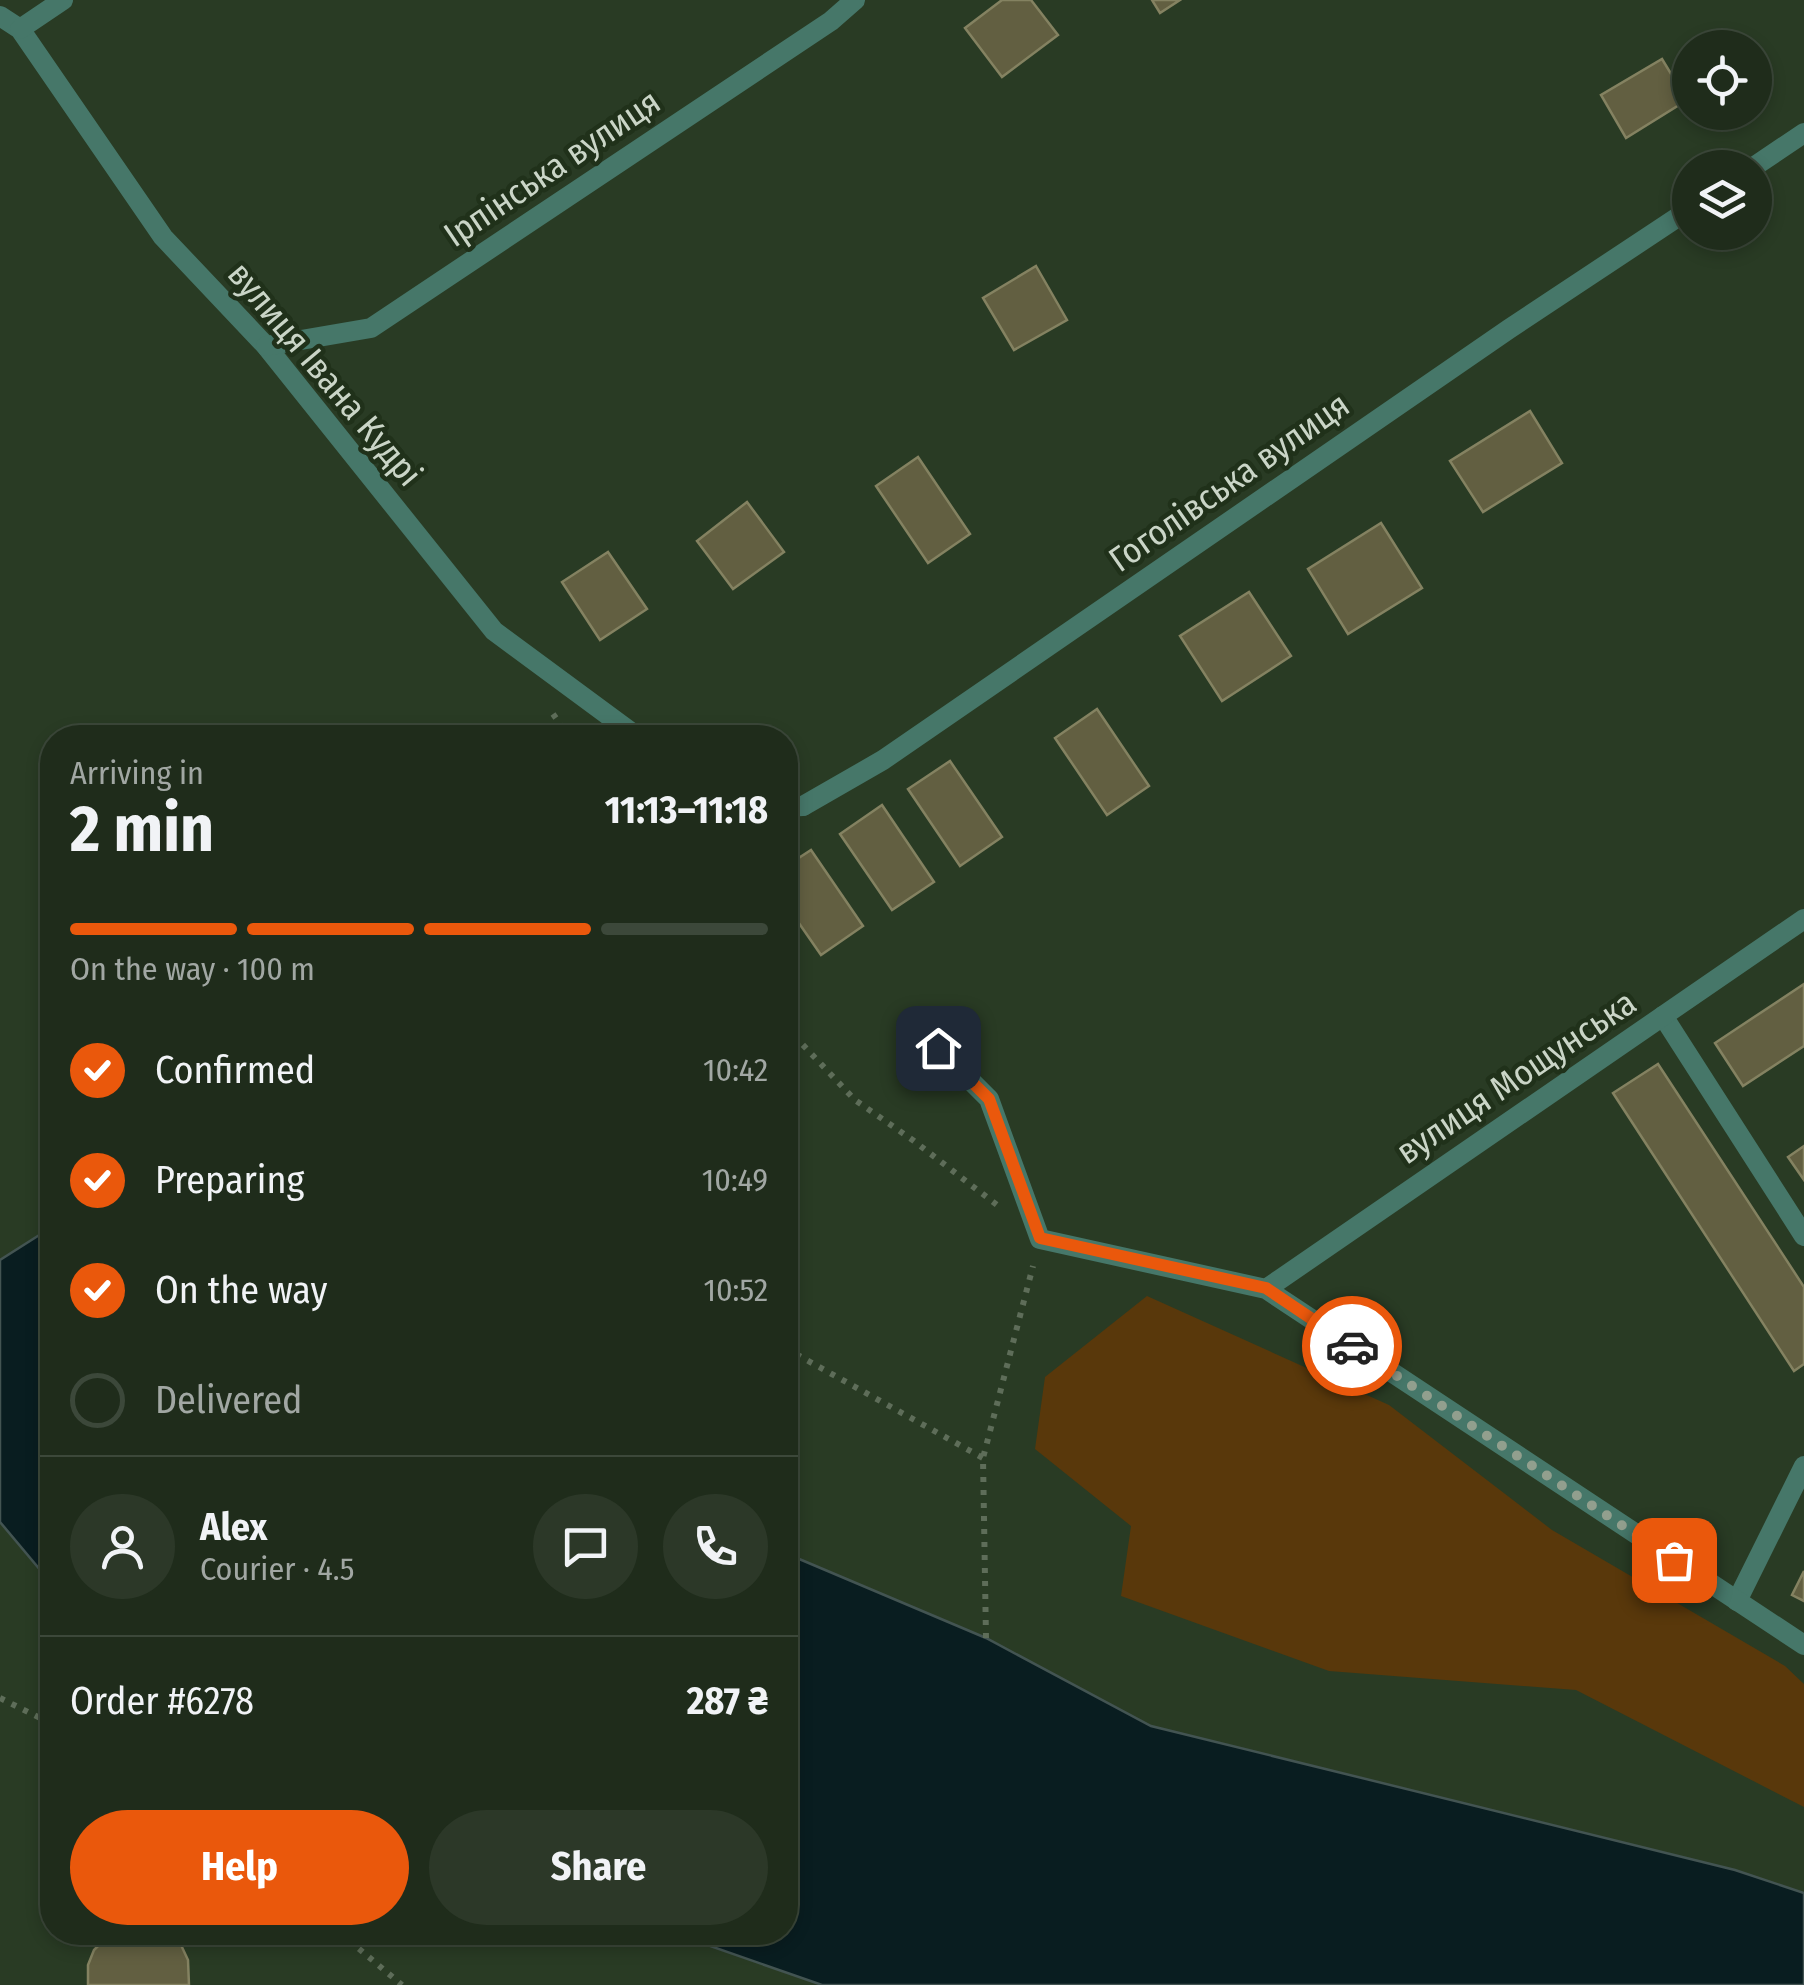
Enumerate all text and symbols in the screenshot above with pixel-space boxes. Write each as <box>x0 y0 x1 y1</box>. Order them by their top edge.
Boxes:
map controls <box>1672 30 1772 250</box>
button: locate <box>1672 30 1772 130</box>
street label: Ірпінська вулиця <box>436 80 668 256</box>
button: layers <box>1672 150 1772 250</box>
street label: вулиця Івана Кудрі <box>219 253 431 495</box>
street label: Гоголівська вулиця <box>1101 384 1357 580</box>
text: Arriving in <box>70 754 204 792</box>
text: 11:13–11:18 <box>605 787 768 833</box>
text: 2 min <box>70 790 214 868</box>
text: On the way · 100 m <box>70 950 315 988</box>
street label: вулиця Мощунська <box>1388 981 1644 1173</box>
pin <box>896 1006 981 1091</box>
icon: home <box>911 1021 966 1076</box>
icon: check <box>70 1043 125 1098</box>
text: Confirmed <box>155 1047 315 1093</box>
text: 10:42 <box>703 1051 768 1089</box>
icon: check <box>70 1153 125 1208</box>
text: Preparing <box>155 1157 304 1203</box>
text: 10:49 <box>702 1161 768 1199</box>
icon: check <box>70 1263 125 1318</box>
text: On the way <box>155 1267 327 1313</box>
text: 10:52 <box>703 1271 768 1309</box>
courier <box>1302 1296 1402 1396</box>
icon: car <box>1325 1319 1380 1374</box>
text: Delivered <box>155 1377 302 1423</box>
button: person <box>70 1494 175 1599</box>
button: chat <box>533 1494 638 1599</box>
button: phone <box>663 1494 768 1599</box>
text: Alex <box>200 1504 267 1550</box>
pin <box>1632 1518 1717 1603</box>
icon: bag <box>1647 1533 1702 1588</box>
text: Courier · 4.5 <box>200 1550 355 1588</box>
text: Order #6278 <box>70 1678 254 1724</box>
text: 287 ₴ <box>687 1678 768 1724</box>
button: Help <box>70 1810 409 1925</box>
button: Share <box>429 1810 768 1925</box>

